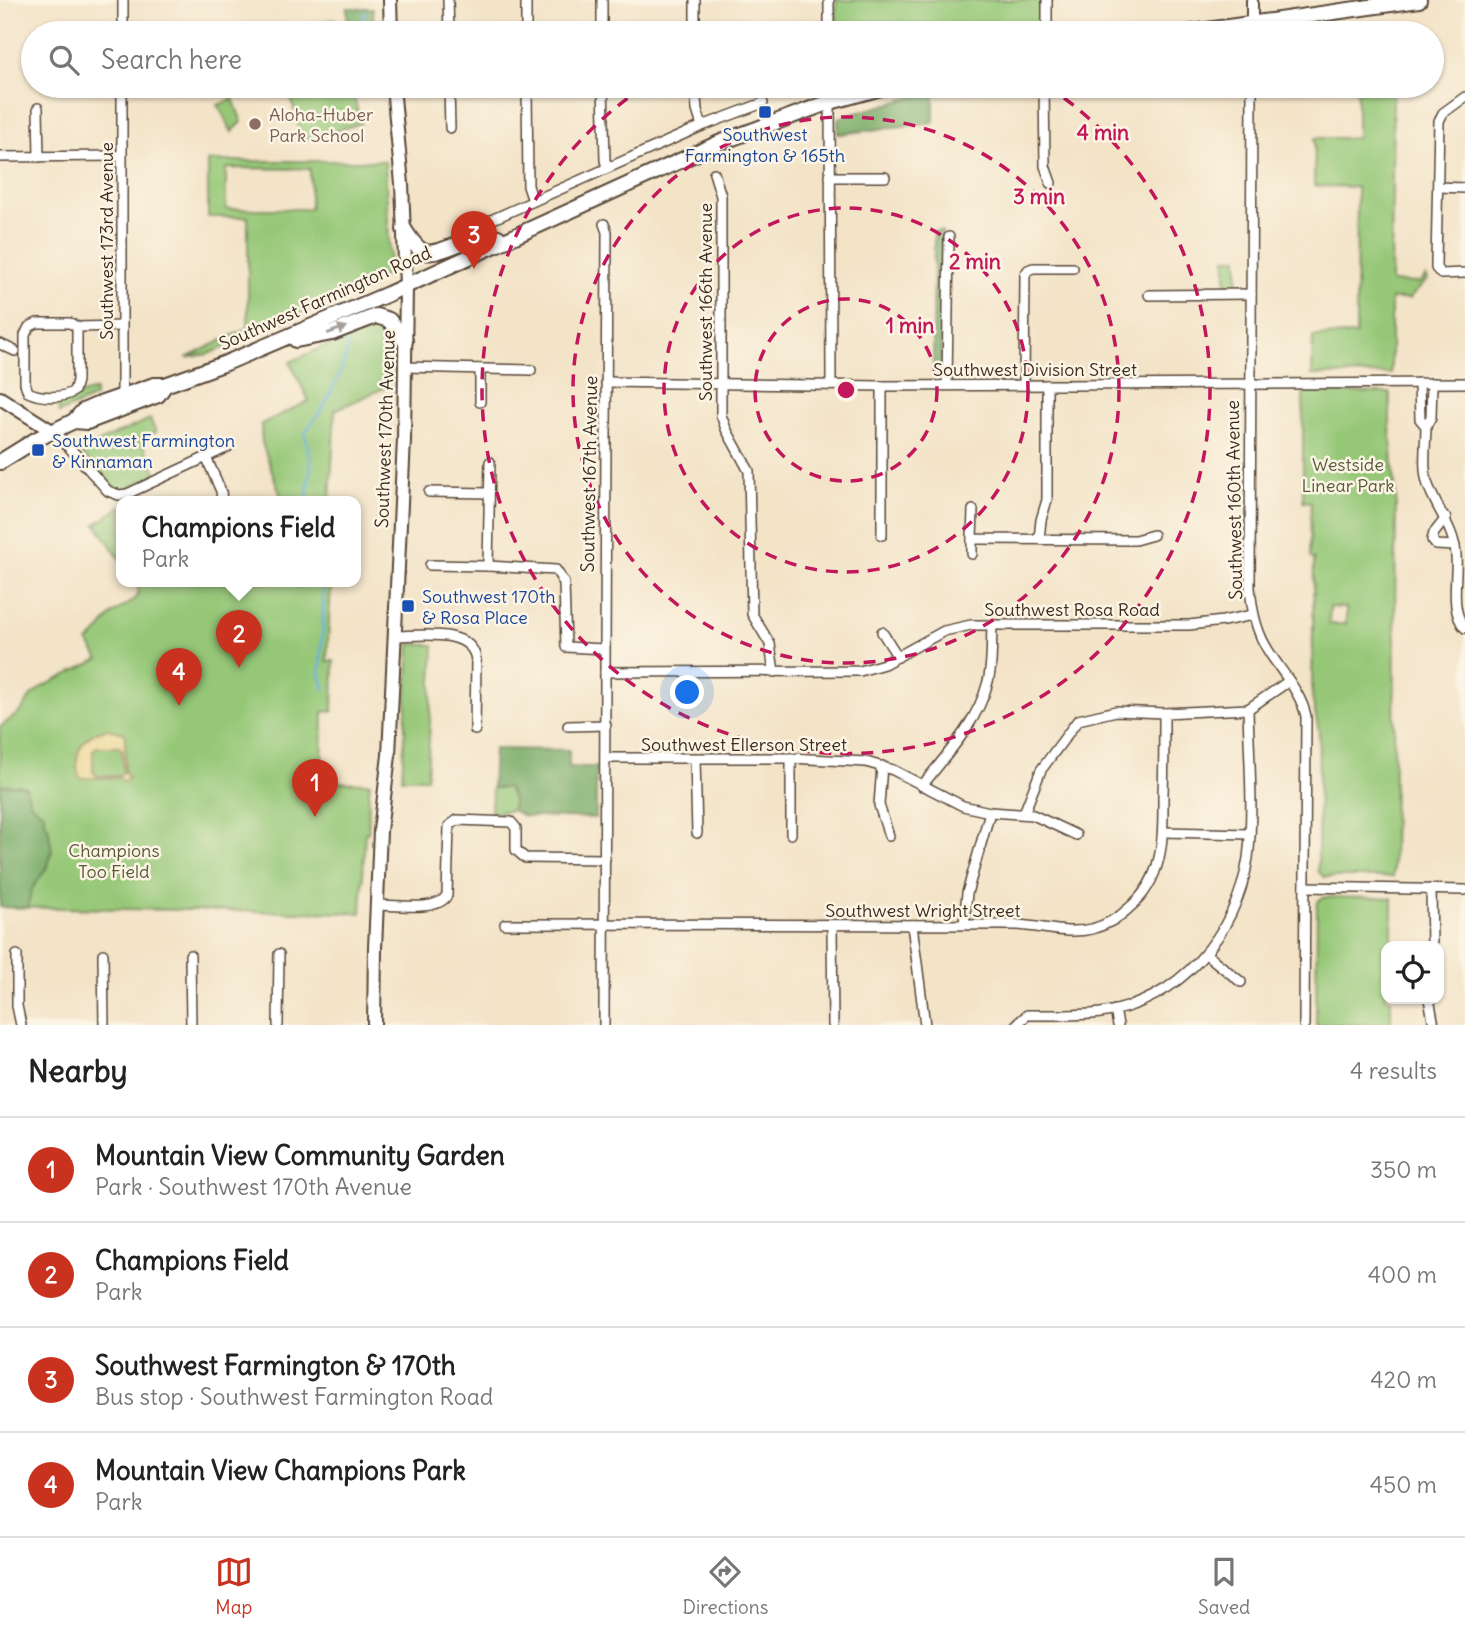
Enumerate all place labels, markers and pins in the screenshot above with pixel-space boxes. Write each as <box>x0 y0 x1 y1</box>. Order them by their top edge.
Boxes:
place label: Aloha-Huber Park School <box>269 103 374 147</box>
marker: Southwest Farmington & 165th <box>757 104 773 120</box>
marker: Aloha-Huber Park School <box>247 116 263 132</box>
place label: Southwest Farmington & 165th <box>685 123 845 167</box>
pin: 3 <box>451 211 497 269</box>
centre of rings <box>834 378 858 402</box>
place label: Southwest Farmington & Kinnaman <box>52 429 235 473</box>
marker: Southwest Farmington & Kinnaman <box>30 442 46 458</box>
place label: Southwest 170th & Rosa Place <box>422 585 556 629</box>
marker: Southwest 170th & Rosa Place <box>400 598 416 614</box>
pin: 2 <box>216 610 262 668</box>
pin: 4 <box>156 648 202 706</box>
pin: 1 <box>292 759 338 817</box>

